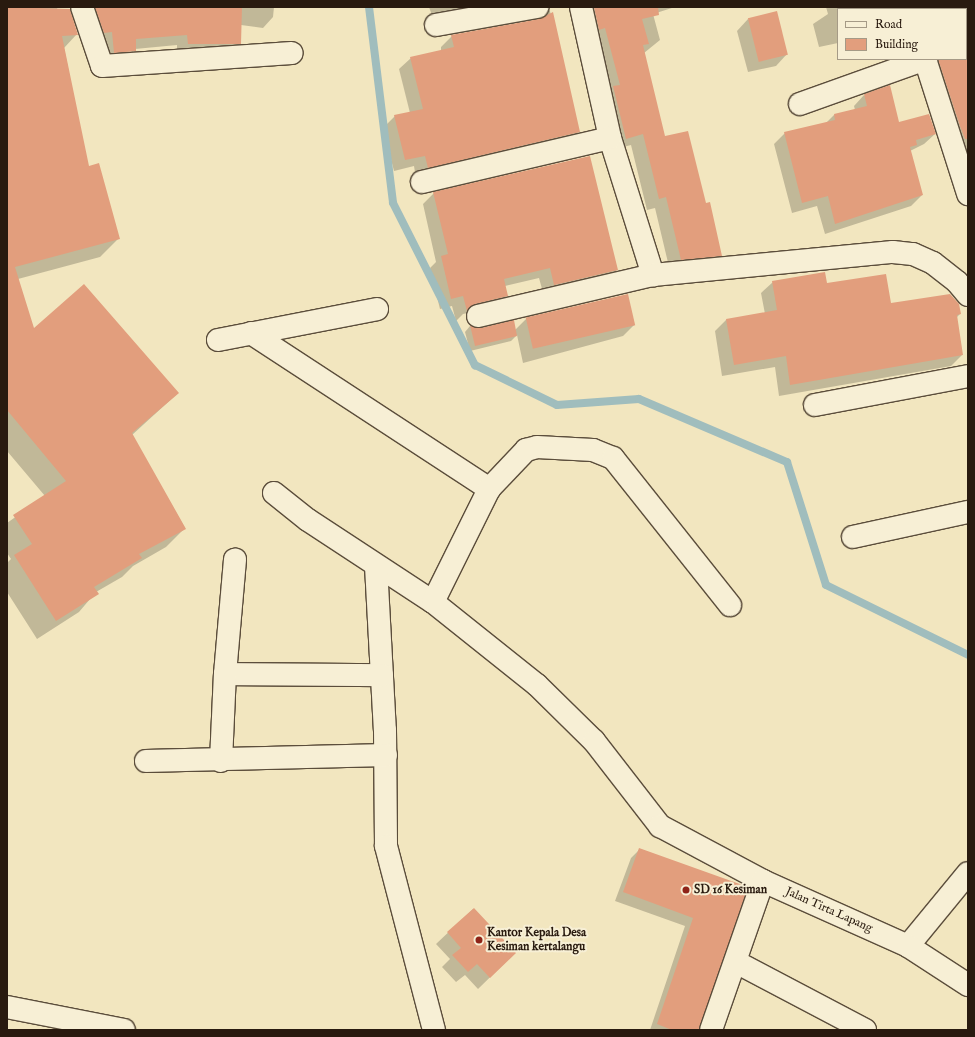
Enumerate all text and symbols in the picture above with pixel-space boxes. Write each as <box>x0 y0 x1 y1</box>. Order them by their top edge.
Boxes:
legend <box>837 8 967 60</box>
text: Road <box>875 17 902 32</box>
text: Building <box>875 37 918 52</box>
place label: SD 16 Kesiman <box>694 883 767 897</box>
street label: Jalan Tirta Lapang <box>783 884 875 936</box>
marker: SD 16 Kesiman <box>681 885 691 895</box>
place label: Kantor Kepala Desa Kesiman kertalangu <box>487 926 586 954</box>
marker: Kantor Kepala Desa Kesiman kertalangu <box>474 935 484 945</box>

